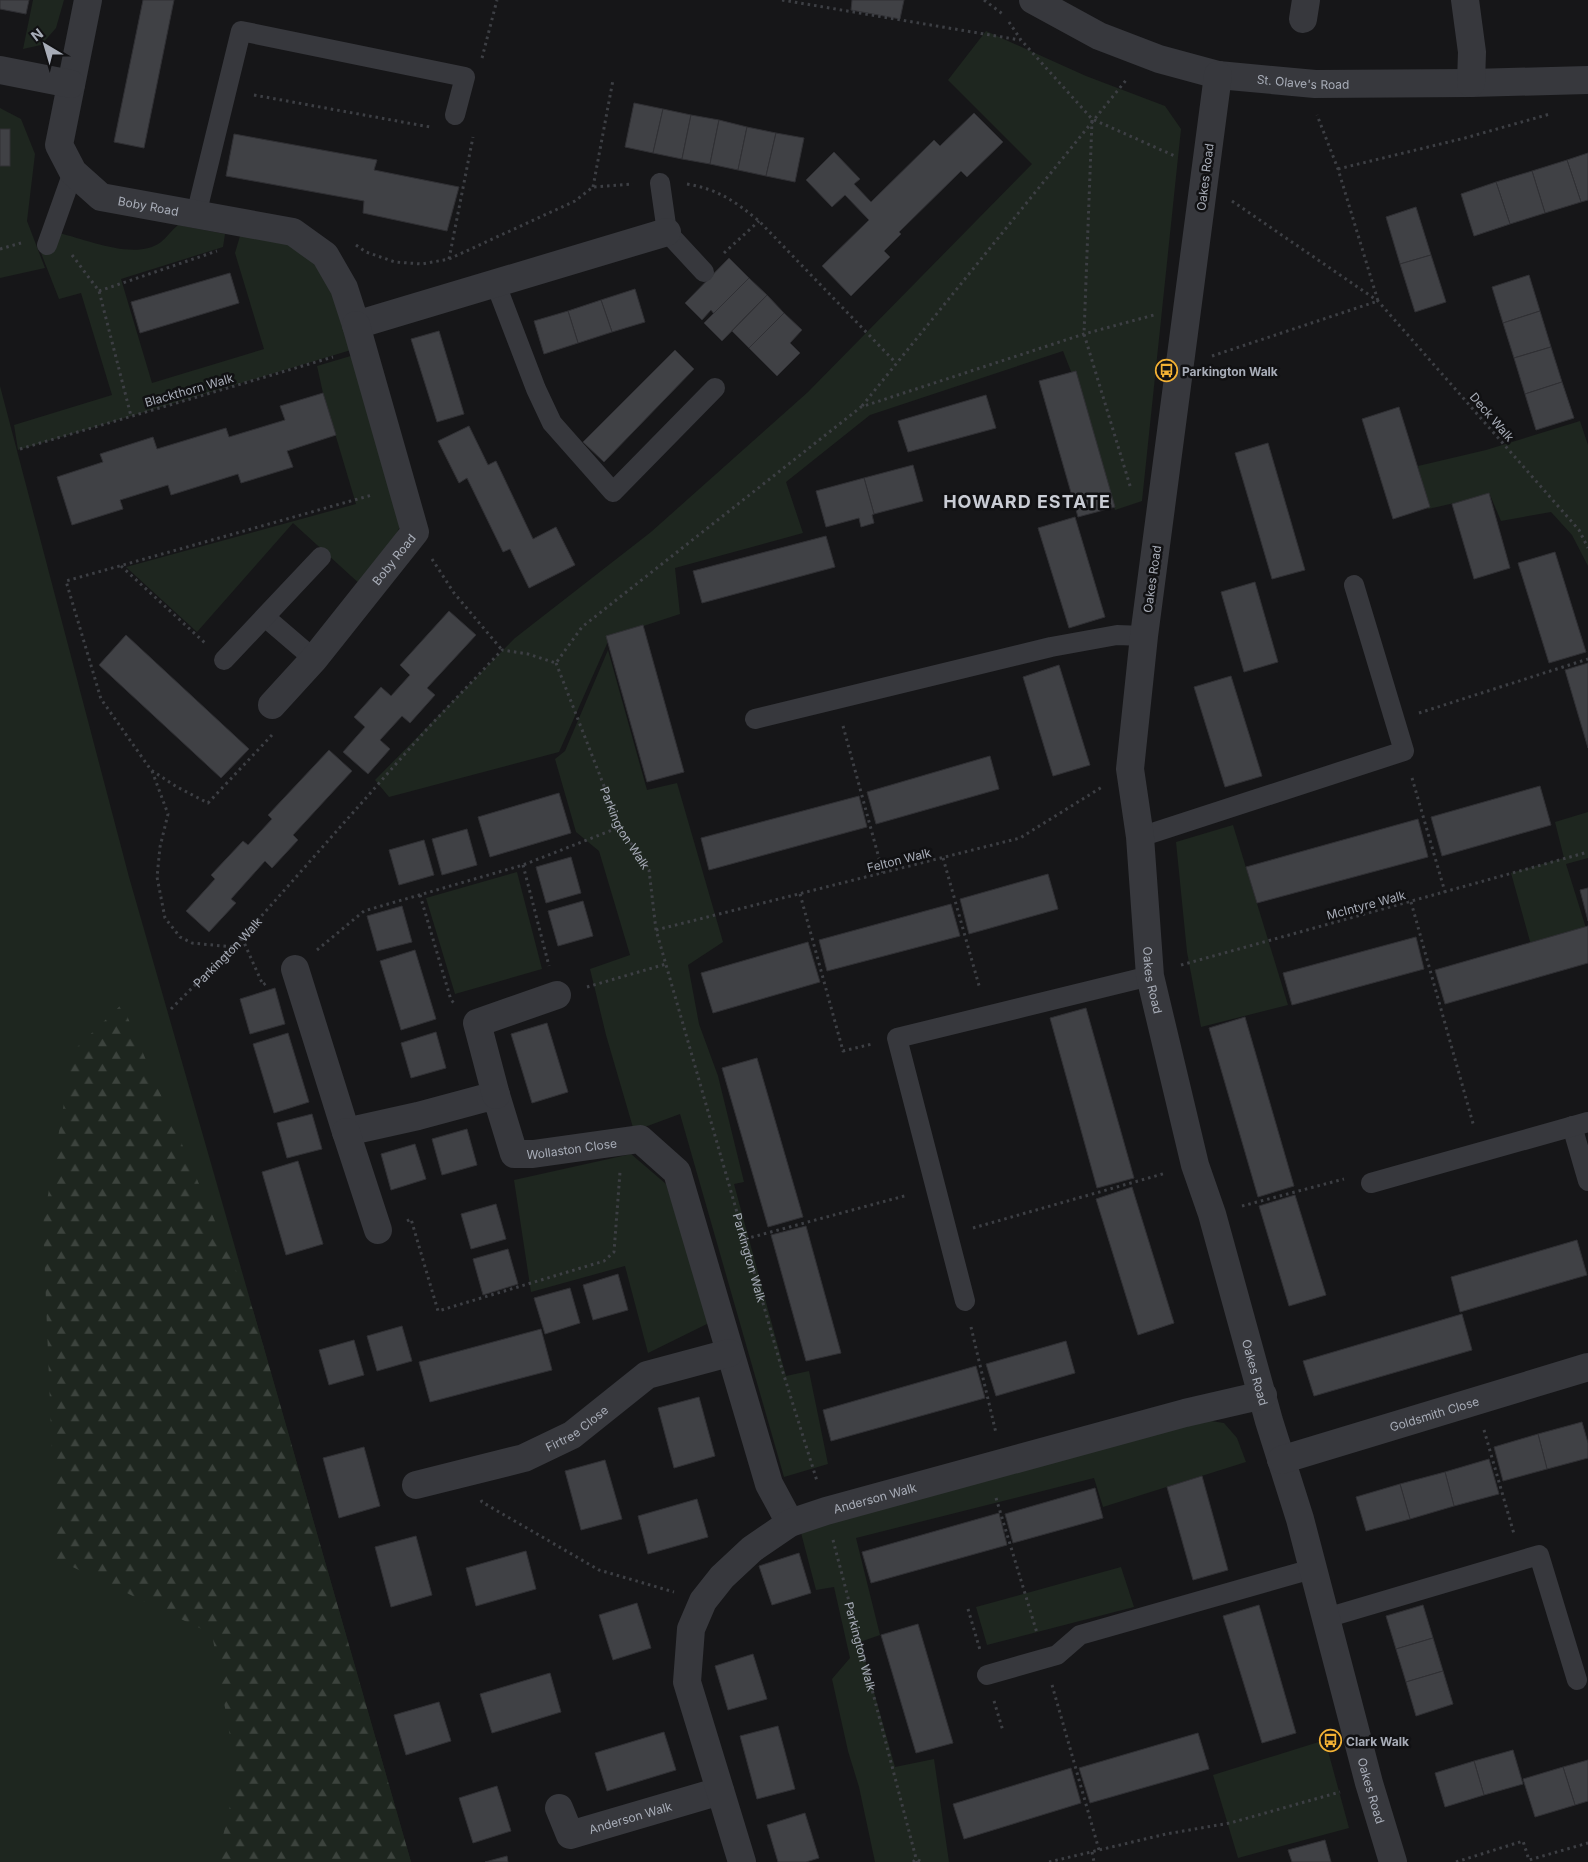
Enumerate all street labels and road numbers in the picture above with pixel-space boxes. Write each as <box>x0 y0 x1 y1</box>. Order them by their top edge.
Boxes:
street label: St. Olave's Road <box>1256 71 1349 92</box>
street label: Oakes Road <box>1193 142 1217 212</box>
street label: Boby Road <box>117 193 180 219</box>
street label: Blackthorn Walk <box>143 370 236 410</box>
street label: Deck Walk <box>1467 389 1518 445</box>
street label: Boby Road <box>369 530 418 588</box>
street label: Oakes Road <box>1140 544 1164 614</box>
street label: Parkington Walk <box>597 784 654 872</box>
street label: Felton Walk <box>865 845 933 875</box>
street label: McIntyre Walk <box>1325 887 1407 923</box>
street label: Parkington Walk <box>190 914 265 990</box>
street label: Oakes Road <box>1140 946 1166 1015</box>
street label: Wollaston Close <box>526 1135 618 1162</box>
street label: Parkington Walk <box>730 1211 770 1304</box>
street label: Oakes Road <box>1239 1338 1272 1407</box>
street label: Goldsmith Close <box>1388 1393 1481 1434</box>
street label: Firtree Close <box>543 1402 611 1454</box>
street label: Anderson Walk <box>831 1479 918 1516</box>
street label: Parkington Walk <box>842 1600 880 1693</box>
street label: Oakes Road <box>1355 1756 1388 1825</box>
street label: Anderson Walk <box>587 1798 674 1837</box>

